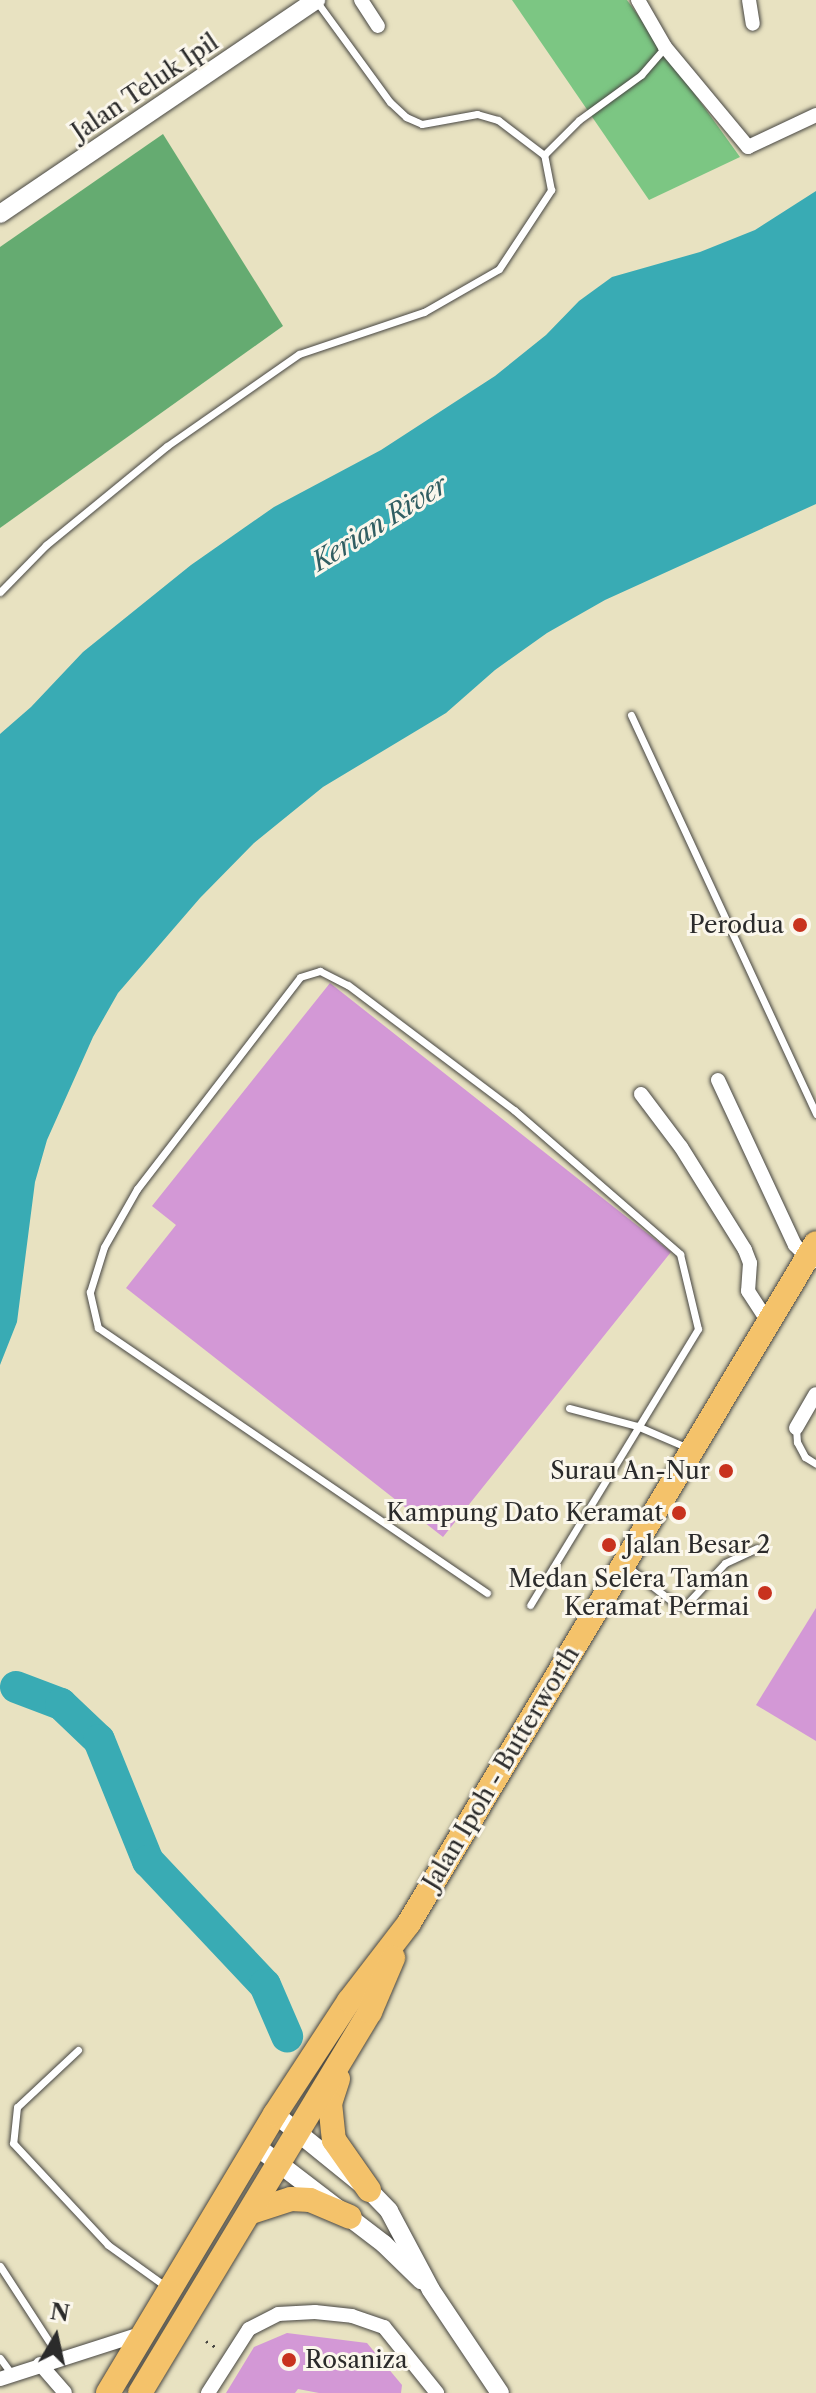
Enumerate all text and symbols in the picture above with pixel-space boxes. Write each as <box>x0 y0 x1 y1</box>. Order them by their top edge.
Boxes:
street label: Jalan Teluk Ipil <box>66 27 224 147</box>
water label: Kerian River <box>306 470 454 578</box>
place label: Perodua <box>689 911 784 939</box>
marker: Perodua <box>791 916 809 934</box>
place label: Surau An-Nur <box>549 1457 710 1485</box>
marker: Surau An-Nur <box>717 1462 735 1480</box>
place label: Kampung Dato Keramat <box>386 1499 663 1527</box>
marker: Kampung Dato Keramat <box>670 1504 688 1522</box>
place label: Jalan Besar 2 <box>625 1531 771 1559</box>
marker: Jalan Besar 2 <box>600 1536 618 1554</box>
place label: Medan Selera Taman Keramat Permai <box>507 1565 749 1621</box>
marker: Medan Selera Taman Keramat Permai <box>756 1584 774 1602</box>
street label: Jalan Ipoh - Butterworth <box>417 1641 585 1895</box>
north arrow <box>16 2297 96 2377</box>
text: N <box>48 2298 71 2328</box>
place label: Rosaniza <box>305 2346 408 2374</box>
marker: Rosaniza <box>280 2351 298 2369</box>

